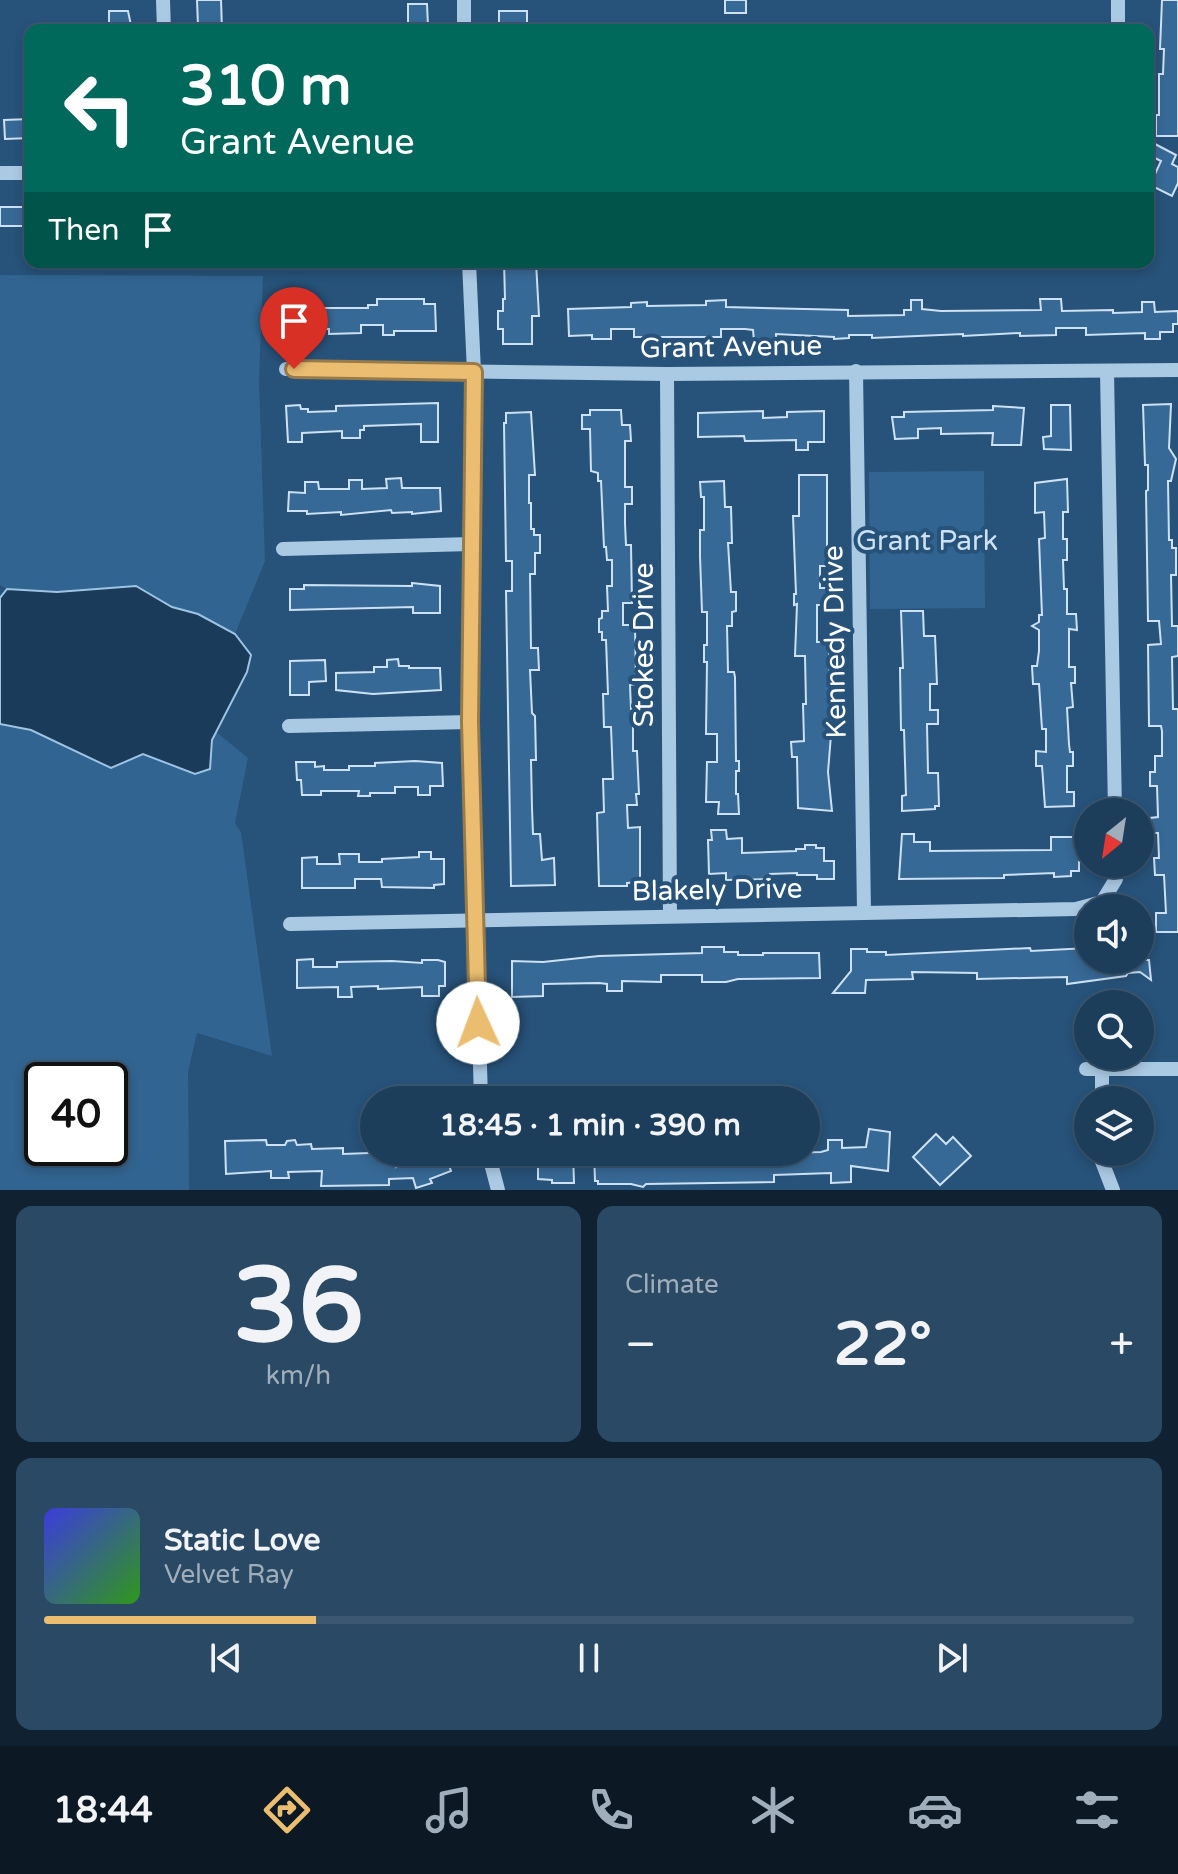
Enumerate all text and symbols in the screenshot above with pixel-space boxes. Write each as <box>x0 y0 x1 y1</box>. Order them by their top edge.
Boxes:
text: 310 m <box>180 53 351 120</box>
icon: left <box>48 56 152 160</box>
text: Grant Avenue <box>180 121 415 164</box>
icon: arrive <box>136 208 180 252</box>
text: Then <box>48 212 120 249</box>
pin <box>260 287 328 369</box>
icon: arrive <box>272 299 316 343</box>
street label: Grant Avenue <box>639 328 823 366</box>
park label: Grant Park <box>856 524 998 558</box>
street label: Kennedy Drive <box>816 545 854 739</box>
street label: Stokes Drive <box>627 563 661 727</box>
north arrow <box>1074 798 1154 878</box>
map controls <box>1074 798 1154 1166</box>
street label: Blakely Drive <box>631 872 803 908</box>
button: sound <box>1074 894 1154 974</box>
position arrow <box>436 981 520 1065</box>
button: search <box>1074 990 1154 1070</box>
speed limit sign: 40 <box>24 1062 128 1166</box>
button: layers <box>1074 1086 1154 1166</box>
text: 18:45 · 1 min · 390 m <box>439 1107 741 1144</box>
text: 36 <box>233 1245 364 1370</box>
text: Climate <box>625 1269 719 1300</box>
text: 22° <box>834 1309 932 1381</box>
text: − <box>625 1319 656 1372</box>
text: + <box>1109 1319 1134 1372</box>
text: km/h <box>266 1360 331 1391</box>
text: Static Love <box>164 1522 320 1559</box>
text: Velvet Ray <box>164 1559 294 1590</box>
icon: previous <box>204 1636 248 1680</box>
icon: pause <box>567 1636 611 1680</box>
icon: next <box>930 1636 974 1680</box>
icon: directions <box>259 1782 315 1838</box>
icon: music <box>421 1782 477 1838</box>
icon: phone <box>583 1782 639 1838</box>
icon: climate <box>745 1782 801 1838</box>
icon: car <box>907 1782 963 1838</box>
icon: filters <box>1069 1782 1125 1838</box>
text: 18:44 <box>53 1789 153 1832</box>

